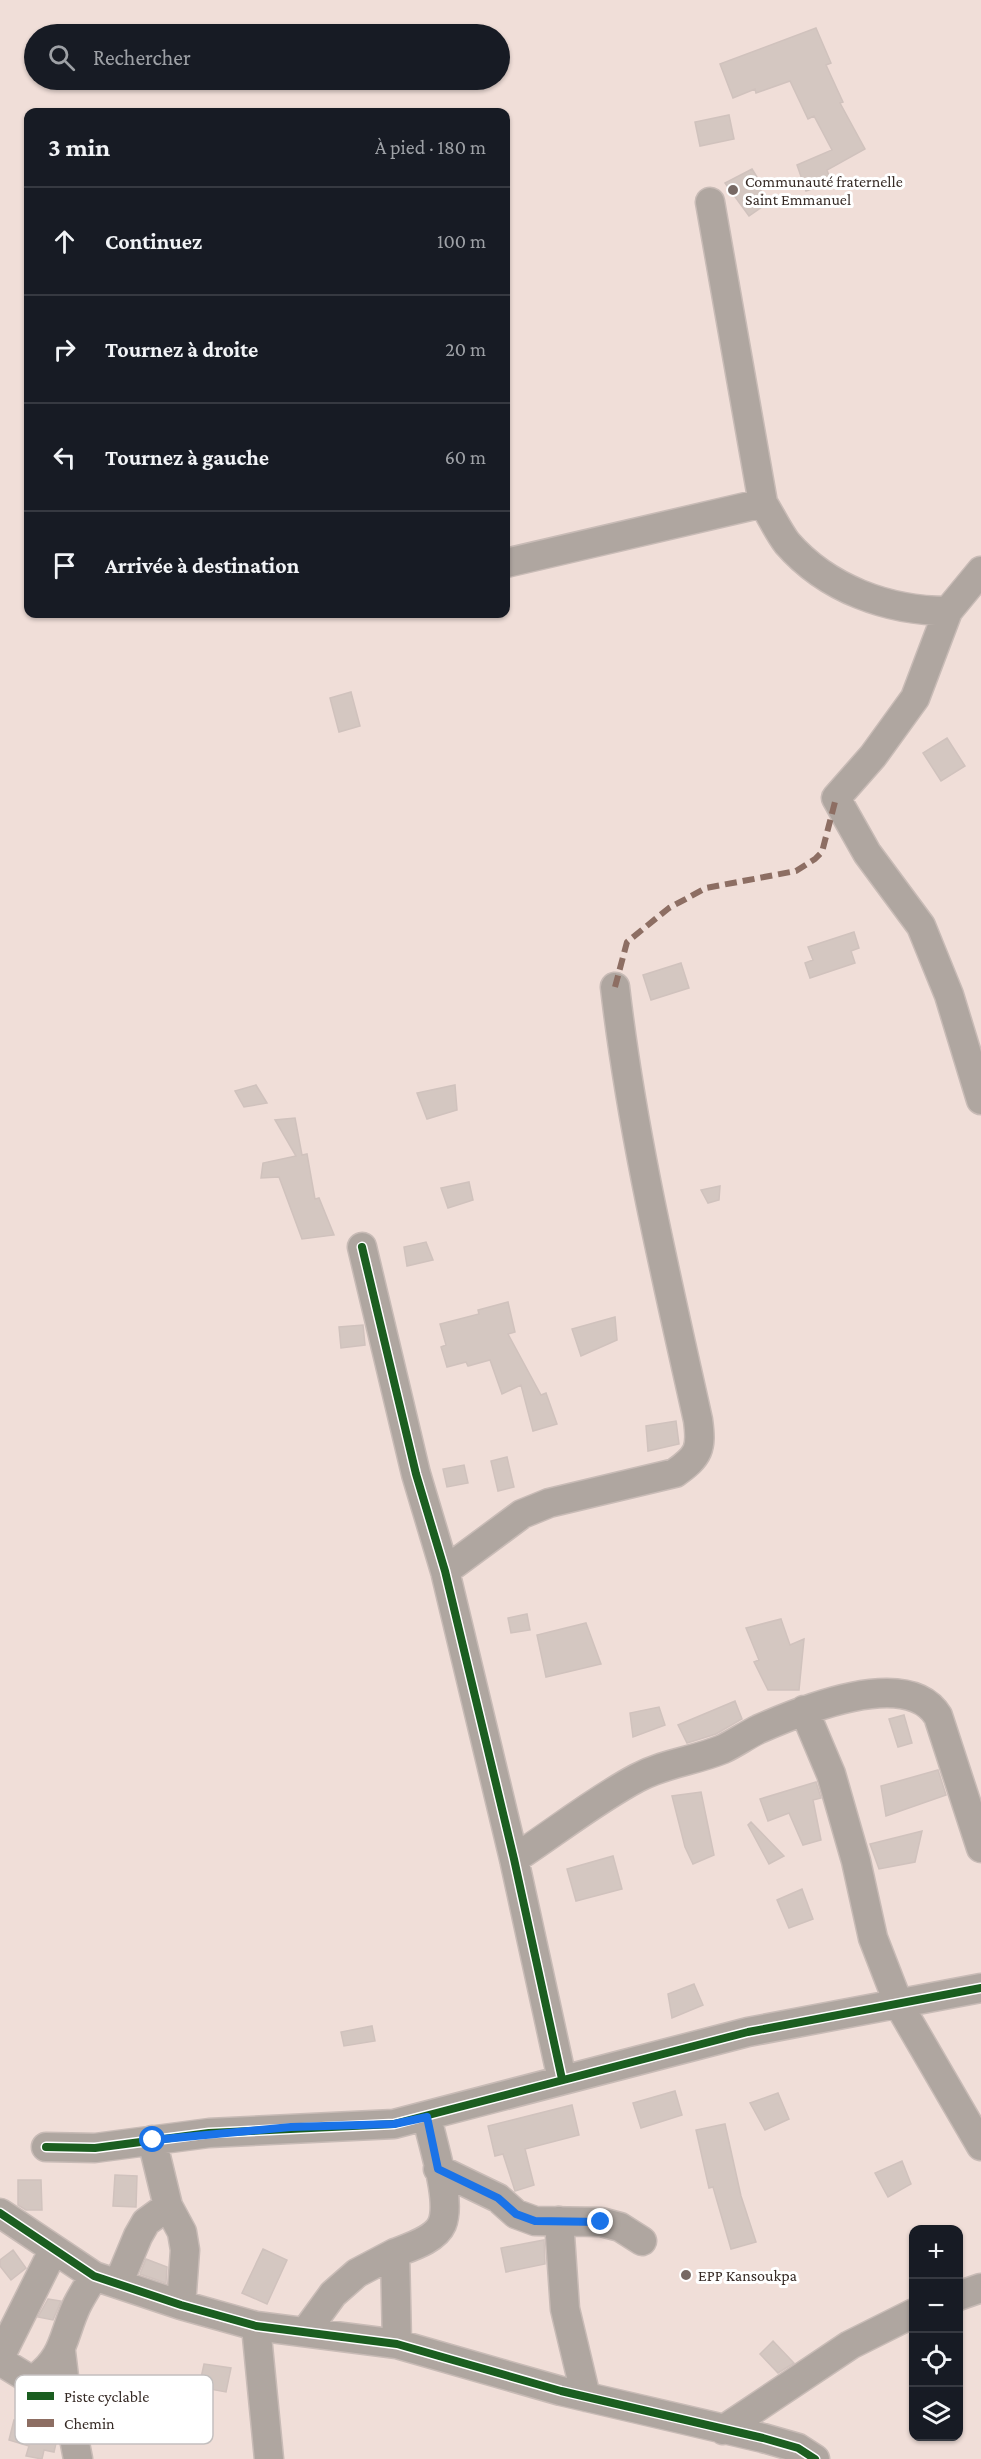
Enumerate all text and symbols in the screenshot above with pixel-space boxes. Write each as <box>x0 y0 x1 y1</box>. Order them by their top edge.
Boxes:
search box <box>24 24 510 90</box>
icon: search <box>45 41 78 74</box>
text: Rechercher <box>93 45 191 70</box>
text: 3 min <box>48 133 110 162</box>
text: À pied · 180 m <box>375 136 486 158</box>
place label: Communauté fraternelle Saint Emmanuel <box>745 173 903 208</box>
marker: Communauté fraternelle Saint Emmanuel <box>726 183 740 197</box>
icon: ahead <box>48 225 81 258</box>
text: Continuez <box>105 229 202 254</box>
text: 100 m <box>437 230 486 252</box>
icon: right <box>48 333 81 366</box>
text: Tournez à droite <box>105 337 258 362</box>
text: 20 m <box>445 338 486 360</box>
icon: left <box>48 441 81 474</box>
text: Tournez à gauche <box>105 445 269 470</box>
text: 60 m <box>445 446 486 468</box>
icon: arrive <box>48 549 81 582</box>
text: Arrivée à destination <box>105 553 299 578</box>
route start <box>139 2126 165 2152</box>
route end <box>587 2208 613 2234</box>
map controls <box>909 2225 963 2441</box>
button: + <box>909 2225 963 2279</box>
place label: EPP Kansoukpa <box>698 2267 798 2285</box>
marker: EPP Kansoukpa <box>679 2268 693 2282</box>
button: − <box>909 2279 963 2333</box>
button: locate <box>909 2333 963 2387</box>
legend <box>15 2375 213 2444</box>
button: layers <box>909 2387 963 2441</box>
text: Piste cyclable <box>64 2388 149 2406</box>
text: Chemin <box>64 2415 115 2432</box>

